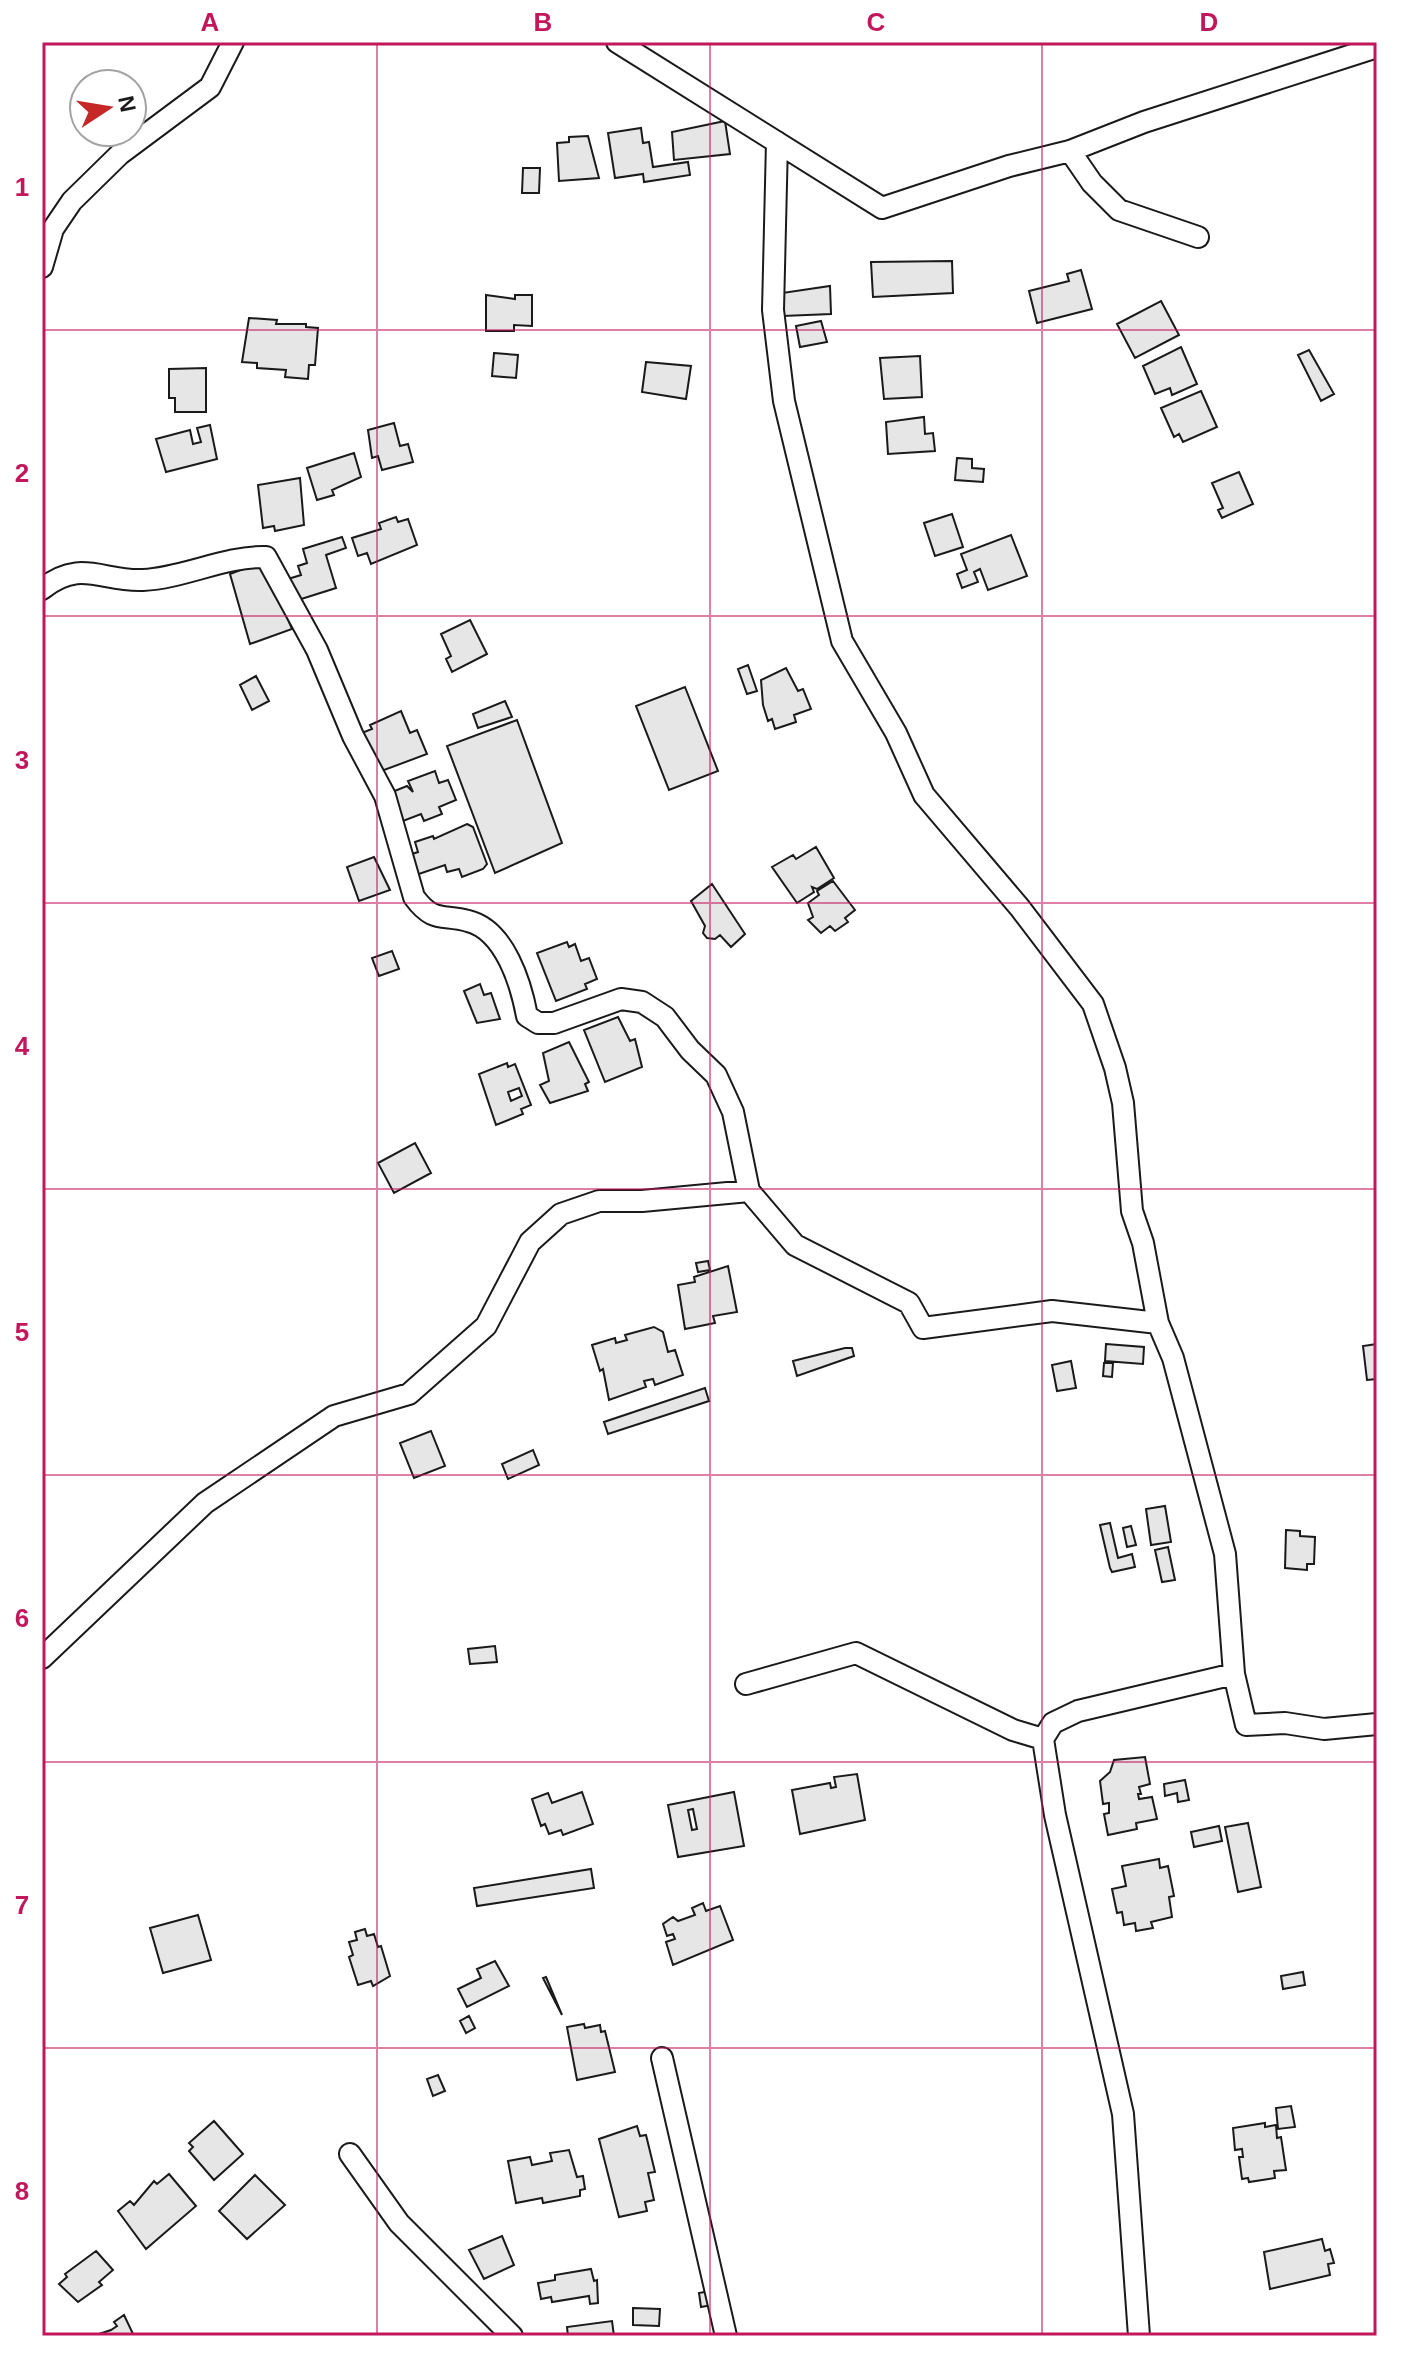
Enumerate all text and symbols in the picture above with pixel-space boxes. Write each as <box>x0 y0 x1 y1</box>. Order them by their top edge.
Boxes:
text: A <box>201 7 220 37</box>
text: B <box>534 7 552 37</box>
text: C <box>867 7 886 37</box>
text: D <box>1200 7 1218 37</box>
north arrow <box>68 68 148 148</box>
text: N <box>113 94 141 114</box>
text: 1 <box>15 172 29 202</box>
text: 2 <box>15 458 29 488</box>
text: 3 <box>15 745 29 775</box>
text: 4 <box>15 1031 30 1061</box>
text: 5 <box>15 1317 29 1347</box>
text: 6 <box>15 1603 29 1633</box>
text: 7 <box>15 1890 29 1920</box>
text: 8 <box>15 2176 29 2206</box>

